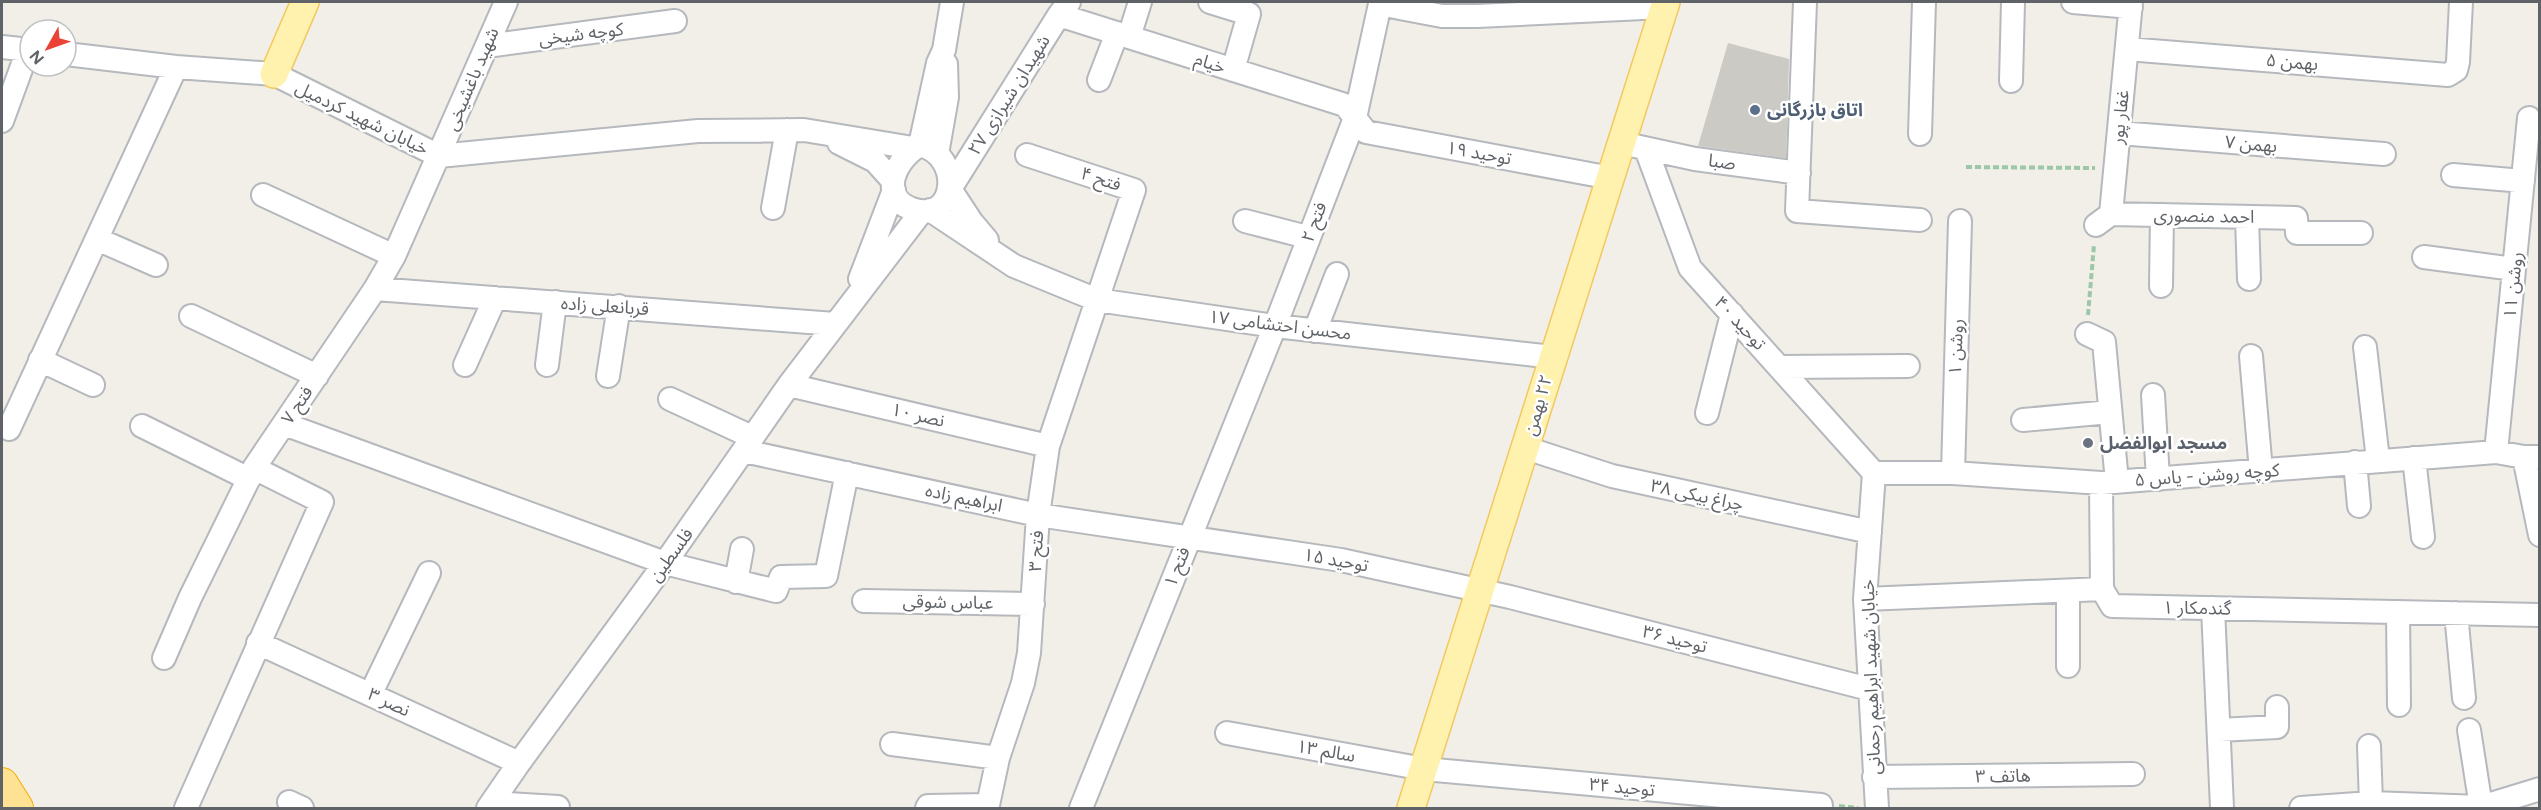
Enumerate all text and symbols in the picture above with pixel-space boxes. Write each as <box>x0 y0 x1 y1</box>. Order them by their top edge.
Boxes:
north arrow <box>18 18 78 78</box>
street label: کوچه شیخی <box>537 18 625 50</box>
street label: شهید باغشیخی <box>440 24 504 134</box>
street label: شهیدان شیرازی ۲۷ <box>963 31 1055 159</box>
text: N <box>26 46 48 68</box>
street label: خیام <box>1191 48 1228 81</box>
street label: بهمن ۵ <box>2265 49 2319 75</box>
street label: خیابان شهید کردمیل <box>292 76 432 160</box>
street label: غفار پور <box>2106 89 2134 146</box>
place label: اتاق بازرگانی <box>1767 99 1863 121</box>
marker: اتاق بازرگانی <box>1748 103 1762 117</box>
street label: بهمن ۷ <box>2224 131 2278 157</box>
street label: توحید ۱۹ <box>1445 136 1513 170</box>
street label: صبا <box>1707 149 1737 175</box>
street label: فتح ۴ <box>1077 162 1124 198</box>
street label: فتح ۲ <box>1296 199 1334 246</box>
street label: احمد منصوری <box>2153 204 2255 228</box>
street label: روشن ۱۱ <box>2499 251 2527 319</box>
street label: توحید ۴۰ <box>1710 291 1770 355</box>
street label: قربانعلی زاده <box>560 292 650 320</box>
street label: محسن احتشامی ۱۷ <box>1207 305 1353 345</box>
street label: روشن ۱ <box>1944 318 1968 376</box>
street label: ٢٢ بهمن <box>1519 372 1557 438</box>
street label: فتح ۷ <box>276 382 319 429</box>
street label: نصر ۱۰ <box>889 398 947 432</box>
place label: مسجد ابوالفضل <box>2100 432 2227 454</box>
marker: مسجد ابوالفضل <box>2081 436 2095 450</box>
street label: کوچه روشن - یاس ۵ <box>2134 459 2281 491</box>
street label: چراغ بیکی ۳۸ <box>1648 474 1745 518</box>
street label: ابراهیم زاده <box>923 479 1004 519</box>
street label: فلسطین <box>644 524 698 586</box>
street label: فتح ۳ <box>1024 530 1050 572</box>
street label: توحید ۱۵ <box>1302 543 1370 577</box>
street label: فتح ۱ <box>1159 544 1197 591</box>
street label: خیابان شهید ابراهیم رحمانی <box>1857 579 1887 775</box>
street label: عباس شوقی <box>903 590 993 614</box>
street label: گندمکار ۱ <box>2163 596 2232 620</box>
street label: توحید ۳۶ <box>1640 620 1710 658</box>
street label: نصر ۳ <box>365 683 413 721</box>
street label: سالم ۱۳ <box>1295 735 1357 769</box>
street label: هاتف ۳ <box>1975 765 2031 787</box>
street label: توحید ۳۴ <box>1588 773 1656 801</box>

